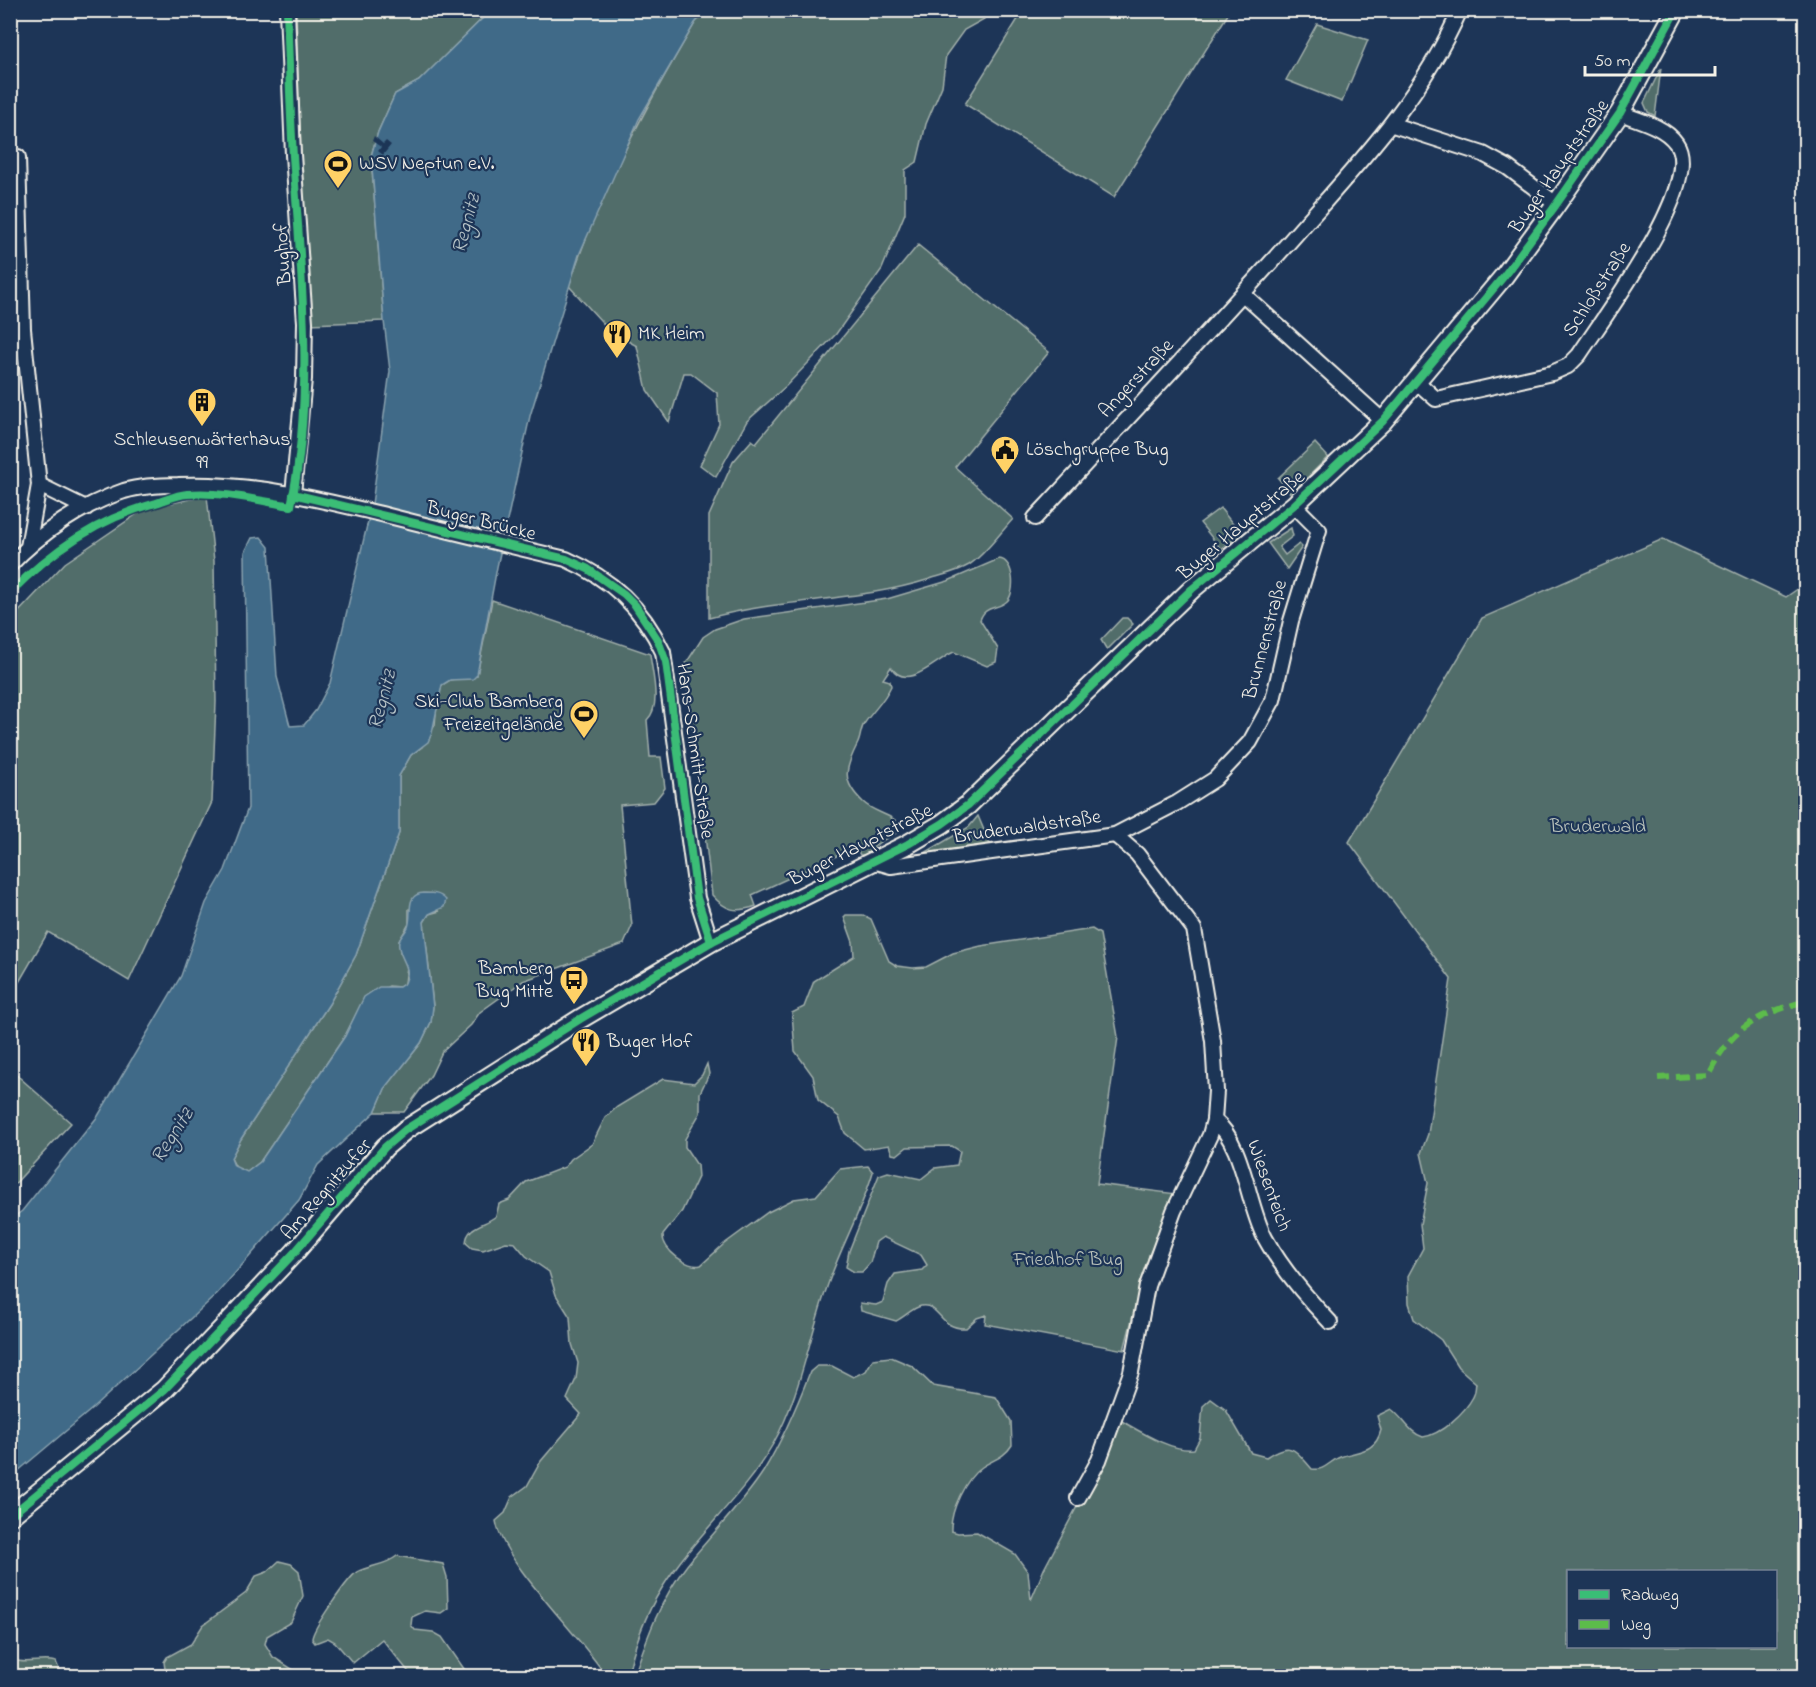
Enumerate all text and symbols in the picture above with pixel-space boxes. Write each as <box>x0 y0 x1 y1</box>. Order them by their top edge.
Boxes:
scale bar <box>1585 39 1716 77</box>
text: 50 m <box>1594 49 1631 75</box>
street label: Buger Hauptstraße <box>1502 94 1618 242</box>
sports icon: WSV Neptun e.V. <box>322 148 354 190</box>
place label: WSV Neptun e.V. <box>359 150 495 179</box>
water label: Regnitz <box>445 190 491 257</box>
street label: Bughof <box>267 221 302 287</box>
street label: Schloßstraße <box>1556 237 1640 343</box>
restaurant icon: MK Heim <box>601 318 633 360</box>
place label: MK Heim <box>638 320 705 349</box>
street label: Angerstraße <box>1092 333 1182 426</box>
building icon: Schleusenwärterhaus 99 <box>186 386 218 428</box>
place label: Schleusenwärterhaus 99 <box>113 426 291 478</box>
public building icon: Löschgruppe Bug <box>989 434 1021 476</box>
place label: Löschgruppe Bug <box>1026 436 1169 466</box>
street label: Buger Hauptstraße <box>1171 464 1313 590</box>
street label: Buger Brücke <box>422 494 539 551</box>
street label: Brunnenstraße <box>1236 577 1296 704</box>
street label: Hans-Schmitt-Straße <box>667 661 721 841</box>
water label: Regnitz <box>361 666 407 733</box>
place label: Ski-Club Bamberg Freizeitgelände <box>415 688 563 741</box>
sports icon: Ski-Club Bamberg Freizeitgelände <box>568 698 600 740</box>
street label: Buger Hauptstraße <box>783 797 939 896</box>
street label: Bruderwaldstraße <box>950 803 1103 853</box>
park label: Bruderwald <box>1549 813 1646 842</box>
place label: Bamberg Bug Mitte <box>475 955 553 1008</box>
bus stop icon: Bamberg Bug Mitte <box>558 964 590 1006</box>
restaurant icon: Buger Hof <box>570 1026 602 1068</box>
place label: Buger Hof <box>606 1028 693 1058</box>
water label: Regnitz <box>144 1101 204 1170</box>
street label: Am Regnitzufer <box>275 1132 381 1248</box>
street label: Wiesenteich <box>1238 1136 1298 1236</box>
park label: Friedhof Bug <box>1012 1246 1123 1276</box>
legend <box>1567 1570 1777 1648</box>
text: Radweg <box>1621 1583 1679 1610</box>
text: Weg <box>1621 1613 1651 1640</box>

